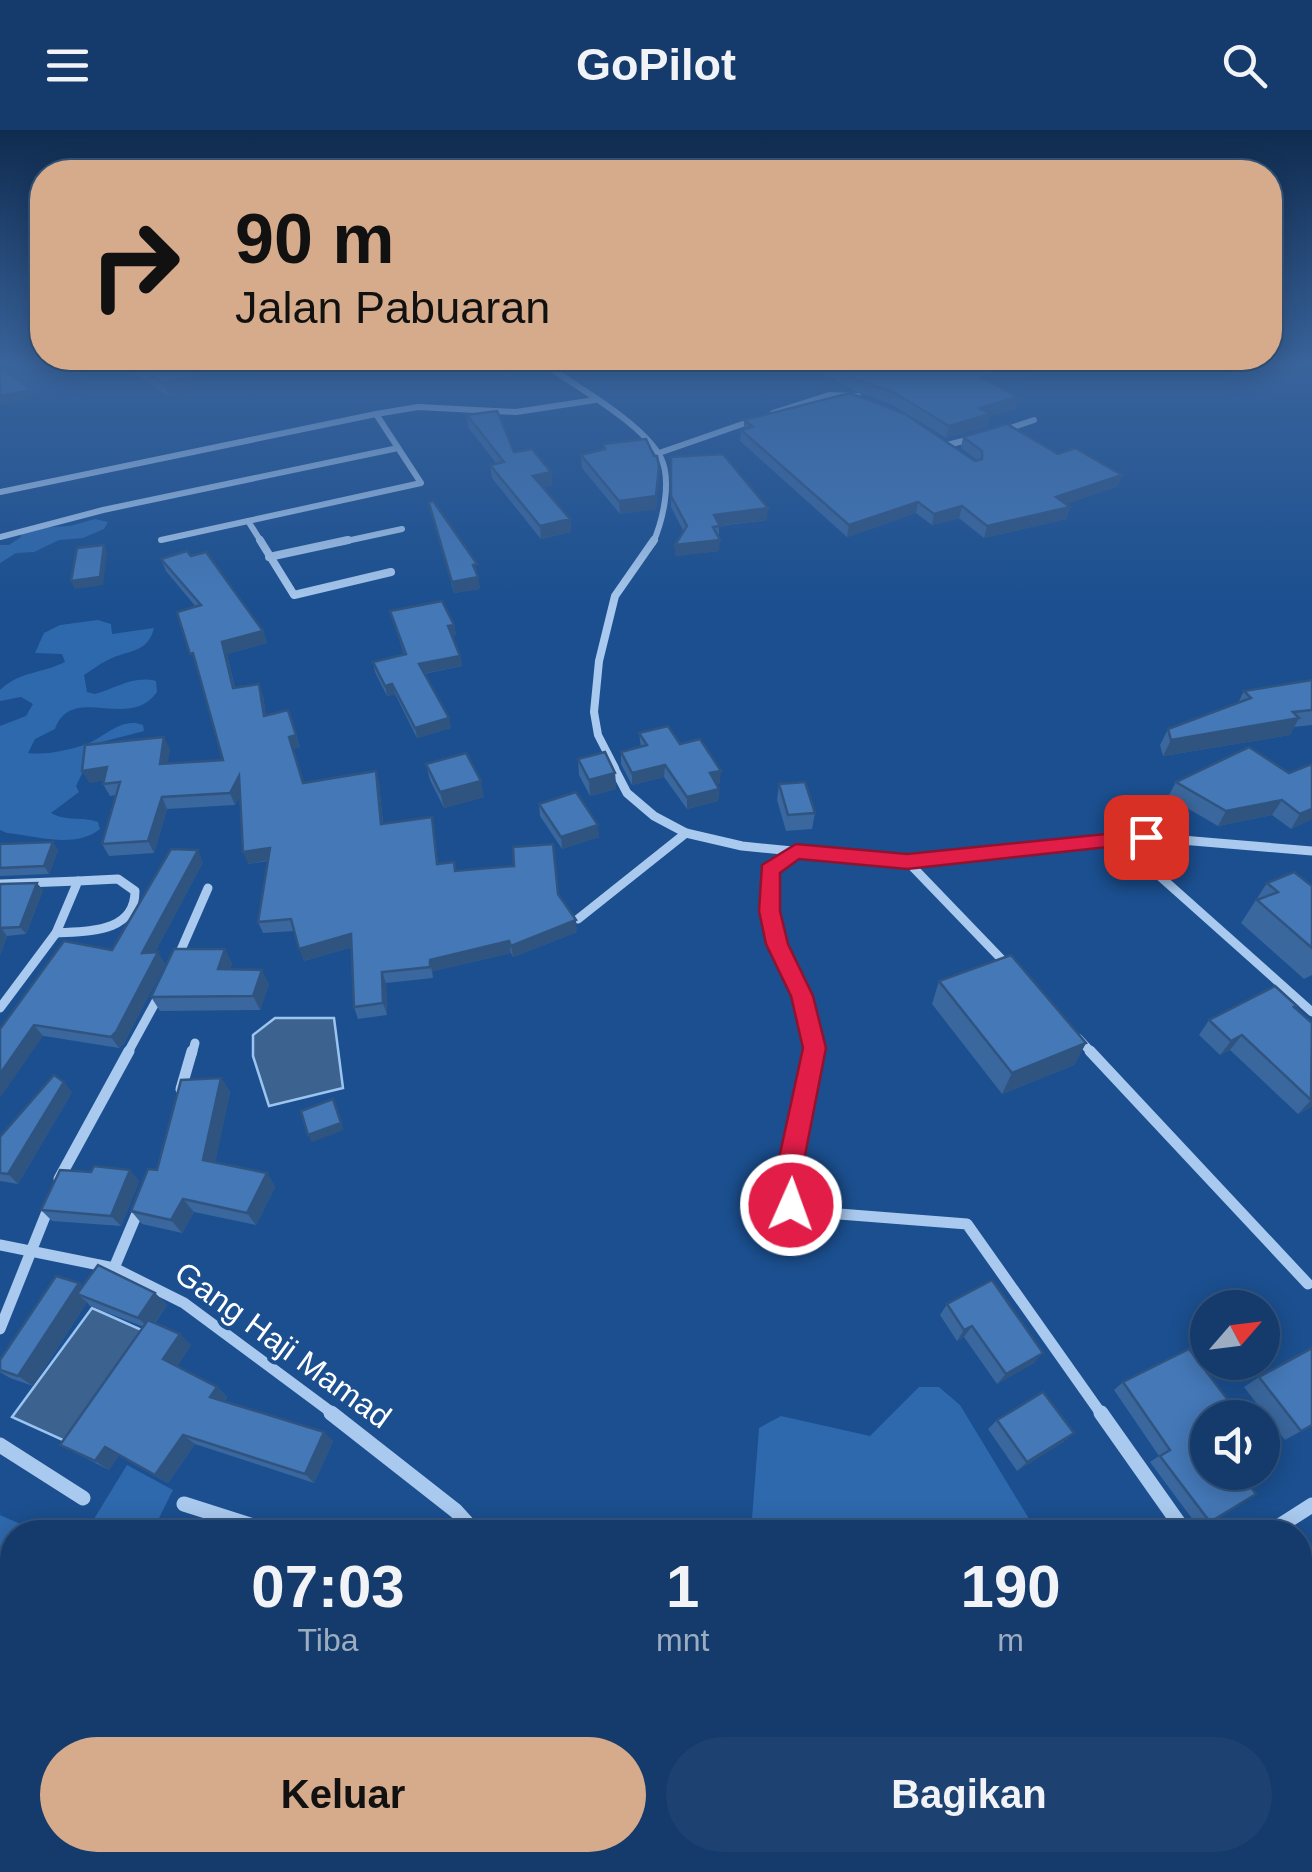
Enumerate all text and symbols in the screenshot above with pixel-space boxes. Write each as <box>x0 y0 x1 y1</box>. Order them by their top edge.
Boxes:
icon: menu <box>40 38 95 93</box>
icon: search <box>1217 38 1272 93</box>
text: GoPilot <box>576 39 736 90</box>
icon: right <box>70 200 200 330</box>
text: 90 m <box>235 200 395 278</box>
text: Jalan Pabuaran <box>235 282 550 333</box>
pin <box>1104 795 1189 880</box>
icon: arrive <box>1119 810 1174 865</box>
position arrow <box>739 1153 843 1257</box>
street label: Gang Haji Mamad <box>168 1255 398 1435</box>
north arrow <box>1190 1290 1280 1380</box>
map controls <box>1190 1290 1280 1490</box>
button: sound <box>1190 1400 1280 1490</box>
text: 07:03 <box>251 1553 405 1620</box>
text: 1 <box>666 1553 699 1620</box>
text: 190 <box>961 1553 1061 1620</box>
text: Tiba <box>297 1622 359 1658</box>
text: mnt <box>656 1622 709 1658</box>
text: m <box>997 1622 1024 1658</box>
button: Keluar <box>40 1737 646 1852</box>
button: Bagikan <box>666 1737 1272 1852</box>

